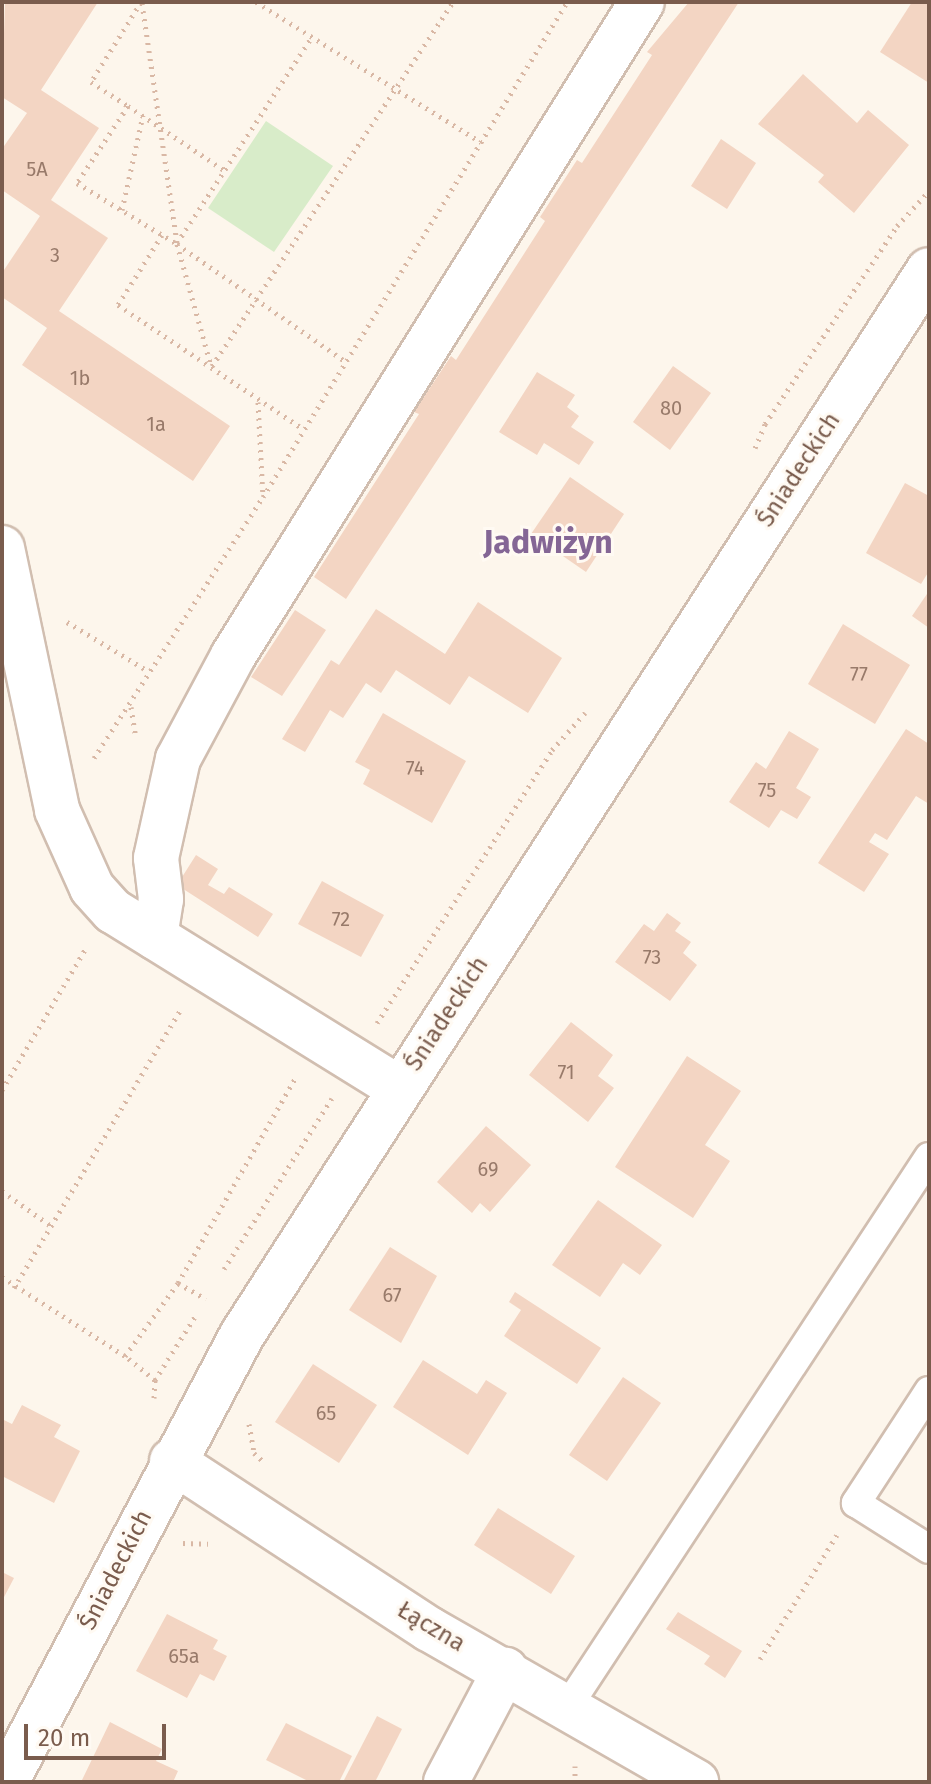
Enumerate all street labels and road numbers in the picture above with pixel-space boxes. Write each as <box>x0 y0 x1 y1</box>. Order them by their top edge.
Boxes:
street label: Śniadeckich <box>751 407 847 533</box>
street label: Śniadeckich <box>399 951 495 1077</box>
street label: Śniadeckich <box>74 1505 158 1635</box>
street label: Łączna <box>392 1596 470 1658</box>

